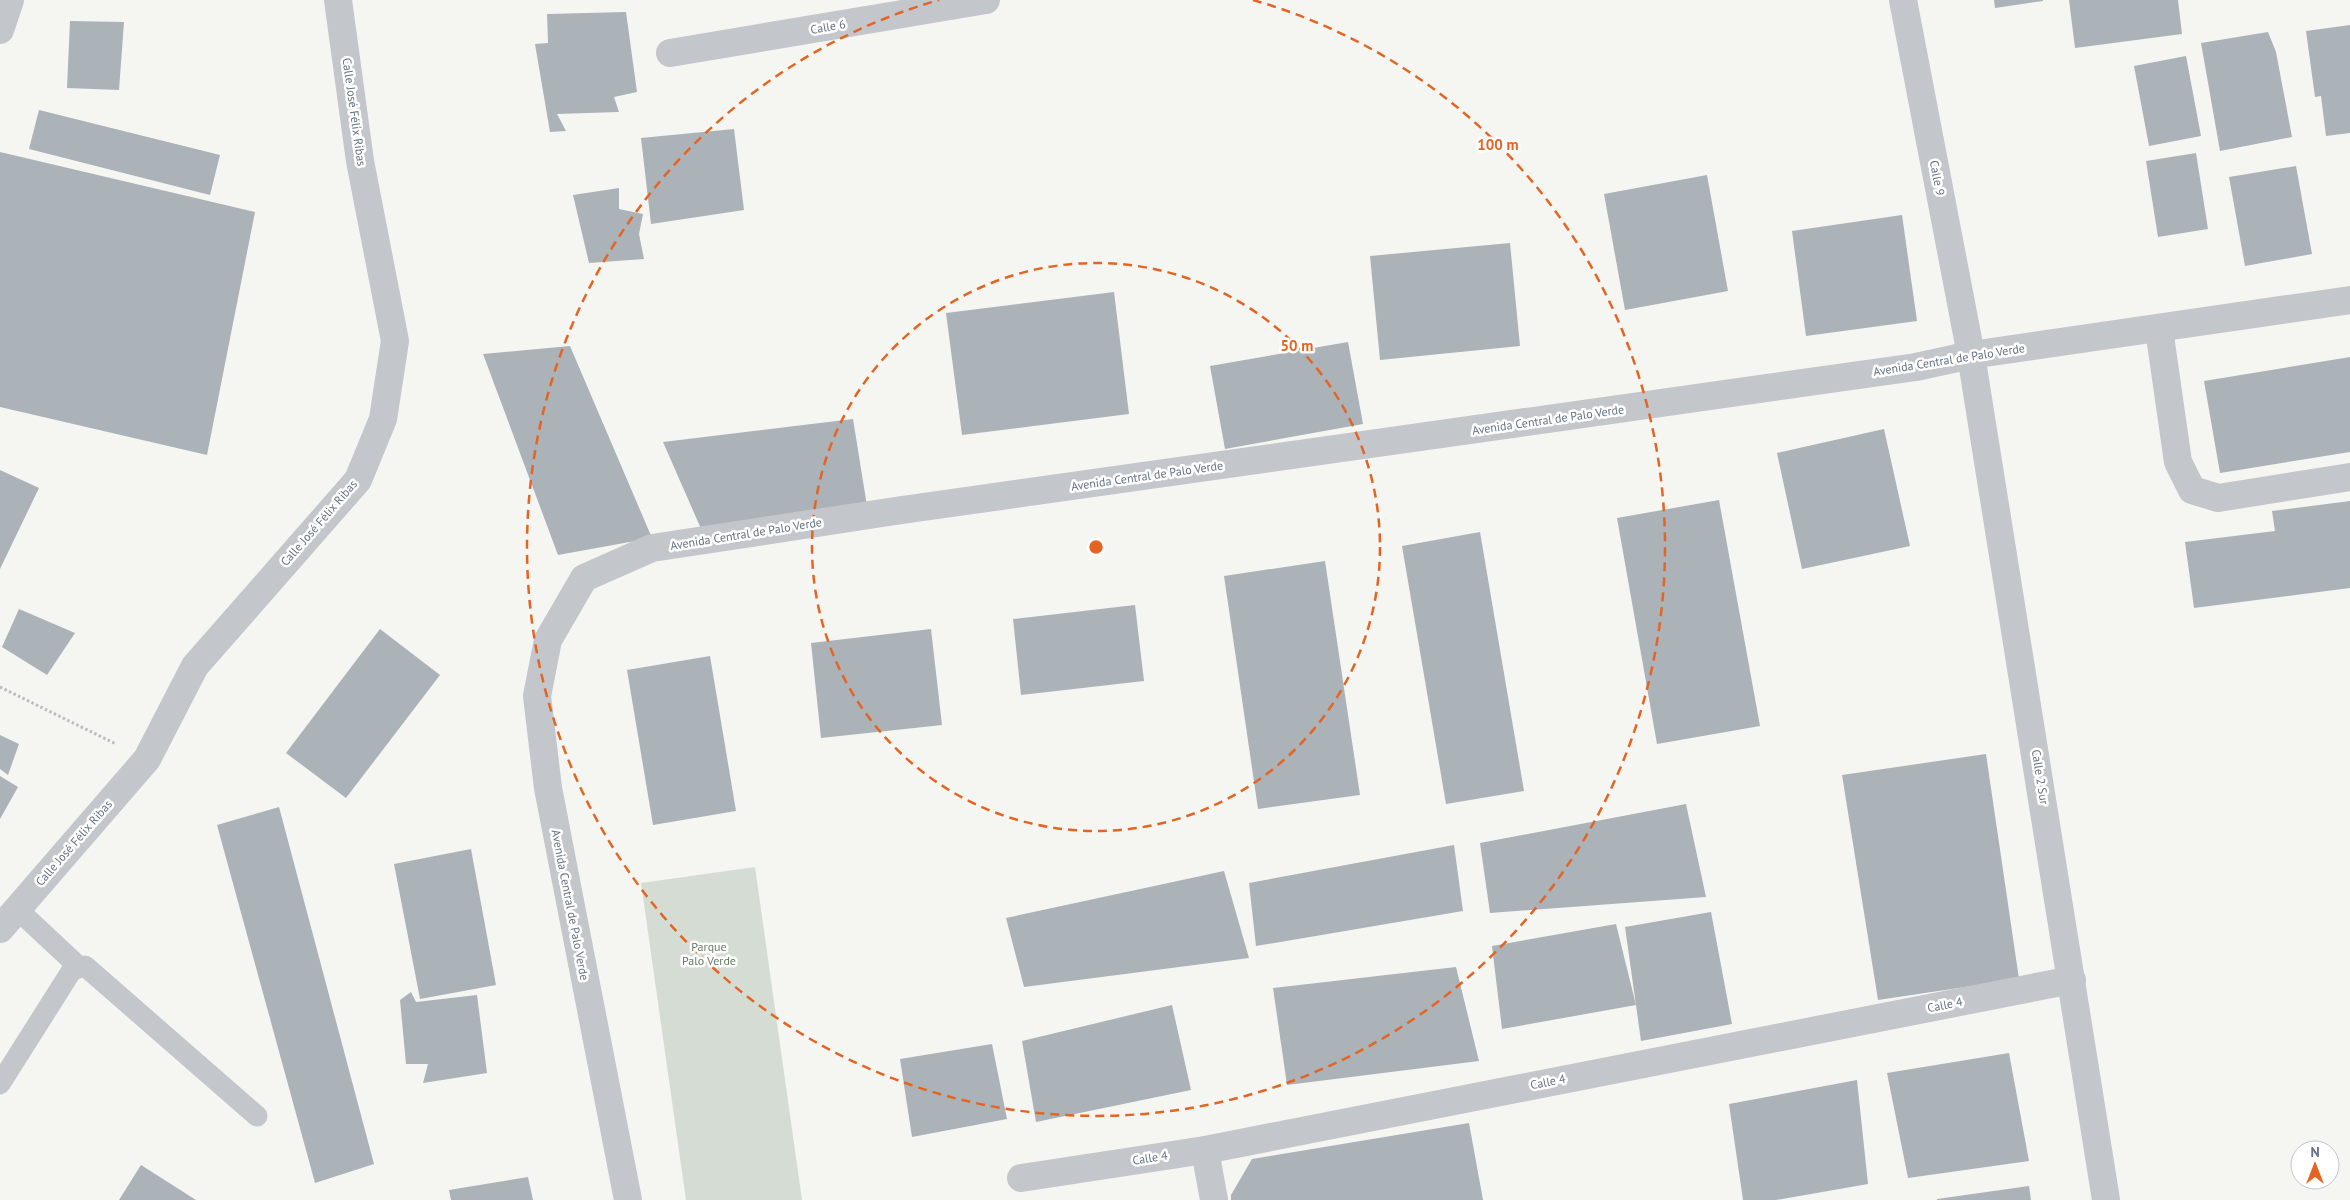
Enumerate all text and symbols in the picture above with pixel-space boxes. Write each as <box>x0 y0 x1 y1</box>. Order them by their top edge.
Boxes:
street label: Calle 6 <box>809 16 847 37</box>
street label: Calle José Félix Ribas <box>339 57 370 167</box>
text: 100 m <box>1477 135 1519 154</box>
street label: Calle 9 <box>1927 159 1948 197</box>
text: 50 m <box>1281 336 1313 355</box>
street label: Avenida Central de Palo Verde <box>1872 340 2026 379</box>
street label: Avenida Central de Palo Verde <box>1471 401 1625 438</box>
street label: Avenida Central de Palo Verde <box>1070 457 1224 494</box>
street label: Calle José Félix Ribas <box>277 477 360 569</box>
street label: Avenida Central de Palo Verde <box>669 514 823 553</box>
centre of rings <box>1087 538 1105 556</box>
street label: Calle 2 Sur <box>2029 748 2052 806</box>
street label: Calle José Félix Ribas <box>32 797 115 889</box>
street label: Avenida Central de Palo Verde <box>549 828 592 982</box>
park label: Parque Palo Verde <box>682 939 736 968</box>
street label: Calle 4 <box>1926 994 1964 1015</box>
street label: Calle 4 <box>1529 1071 1567 1092</box>
north arrow <box>2290 1140 2340 1190</box>
text: N <box>2310 1143 2320 1161</box>
street label: Calle 4 <box>1131 1147 1169 1168</box>

